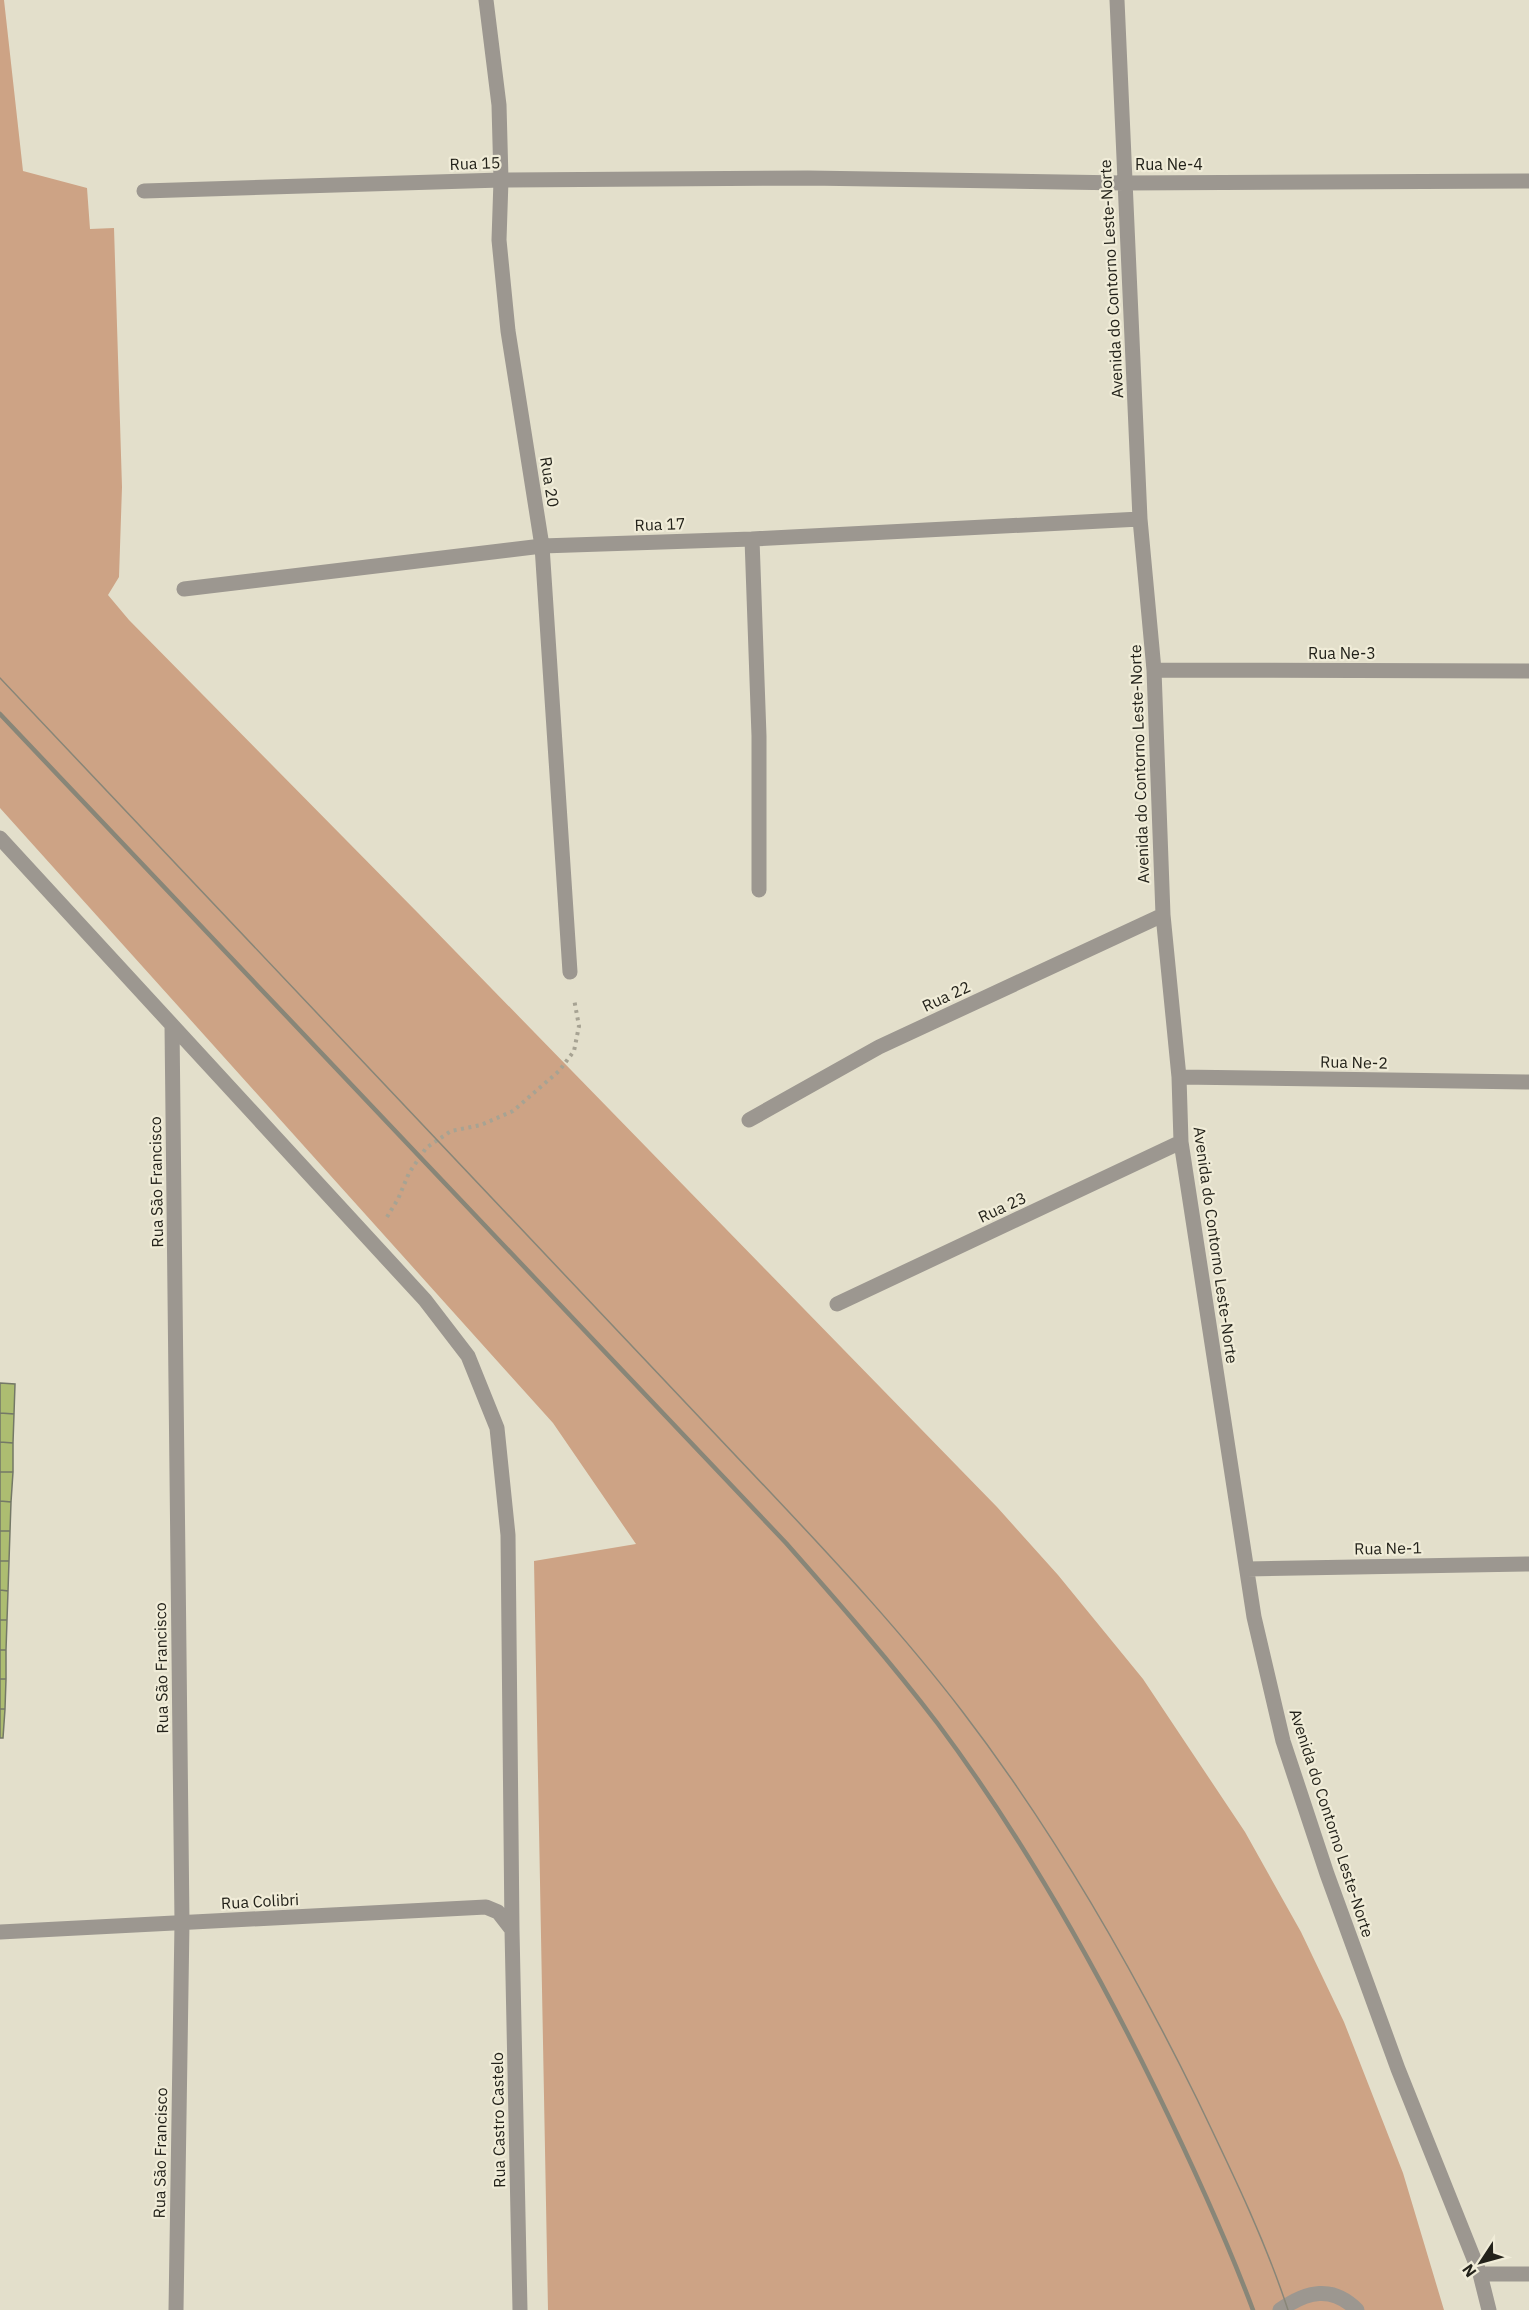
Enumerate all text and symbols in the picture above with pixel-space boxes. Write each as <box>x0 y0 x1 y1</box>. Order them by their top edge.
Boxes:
street label: Rua 15 <box>449 152 501 174</box>
street label: Rua Ne-4 <box>1135 154 1203 174</box>
street label: Avenida do Contorno Leste-Norte <box>1095 159 1127 399</box>
street label: Rua 20 <box>536 455 564 509</box>
street label: Rua 17 <box>634 513 686 535</box>
street label: Rua Ne-3 <box>1308 643 1376 663</box>
street label: Avenida do Contorno Leste-Norte <box>1125 644 1153 884</box>
street label: Rua 22 <box>919 976 973 1016</box>
street label: Rua Ne-2 <box>1320 1051 1388 1073</box>
street label: Rua São Francisco <box>145 1116 167 1248</box>
street label: Avenida do Contorno Leste-Norte <box>1189 1125 1243 1365</box>
street label: Rua 23 <box>975 1187 1029 1227</box>
street label: Rua Ne-1 <box>1354 1537 1422 1559</box>
street label: Rua São Francisco <box>150 1602 172 1734</box>
street label: Avenida do Contorno Leste-Norte <box>1286 1706 1379 1940</box>
street label: Rua Colibri <box>220 1889 300 1913</box>
street label: Rua Castro Castelo <box>487 2052 509 2188</box>
street label: Rua São Francisco <box>149 2087 171 2219</box>
north arrow <box>1451 2232 1511 2292</box>
text: N <box>1457 2260 1480 2281</box>

